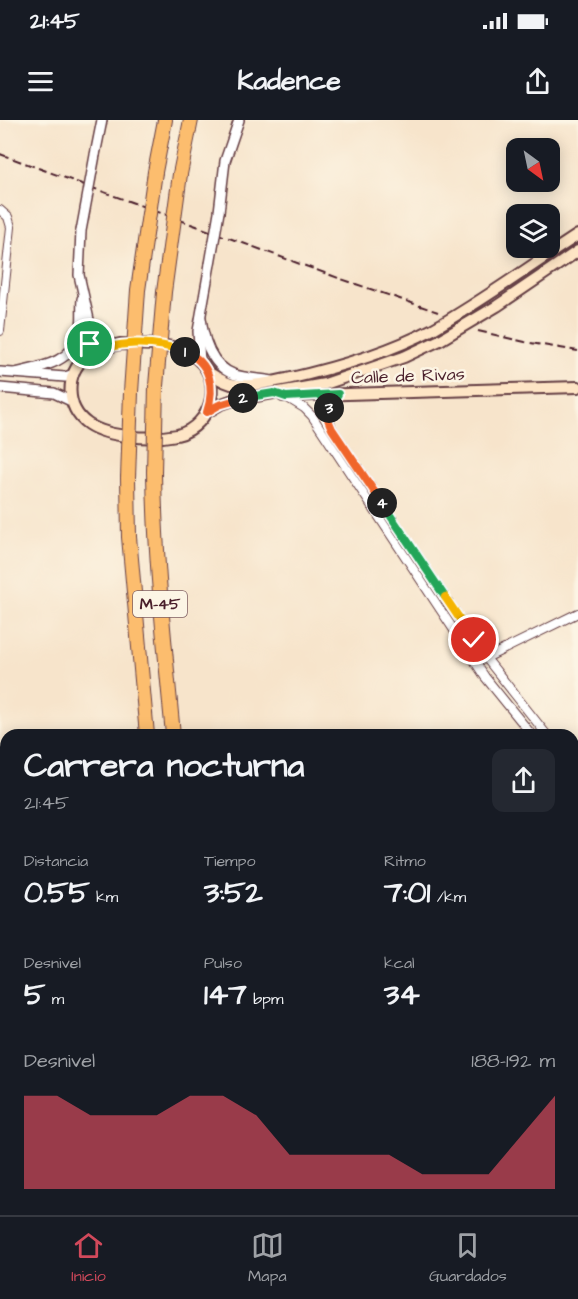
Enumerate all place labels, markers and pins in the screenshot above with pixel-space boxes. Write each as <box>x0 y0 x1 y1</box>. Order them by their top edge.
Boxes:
pin <box>64 318 115 369</box>
pin: 1 <box>170 337 200 367</box>
pin: 2 <box>228 383 258 413</box>
pin: 3 <box>314 393 344 423</box>
pin: 4 <box>367 488 397 518</box>
pin <box>448 614 499 665</box>

